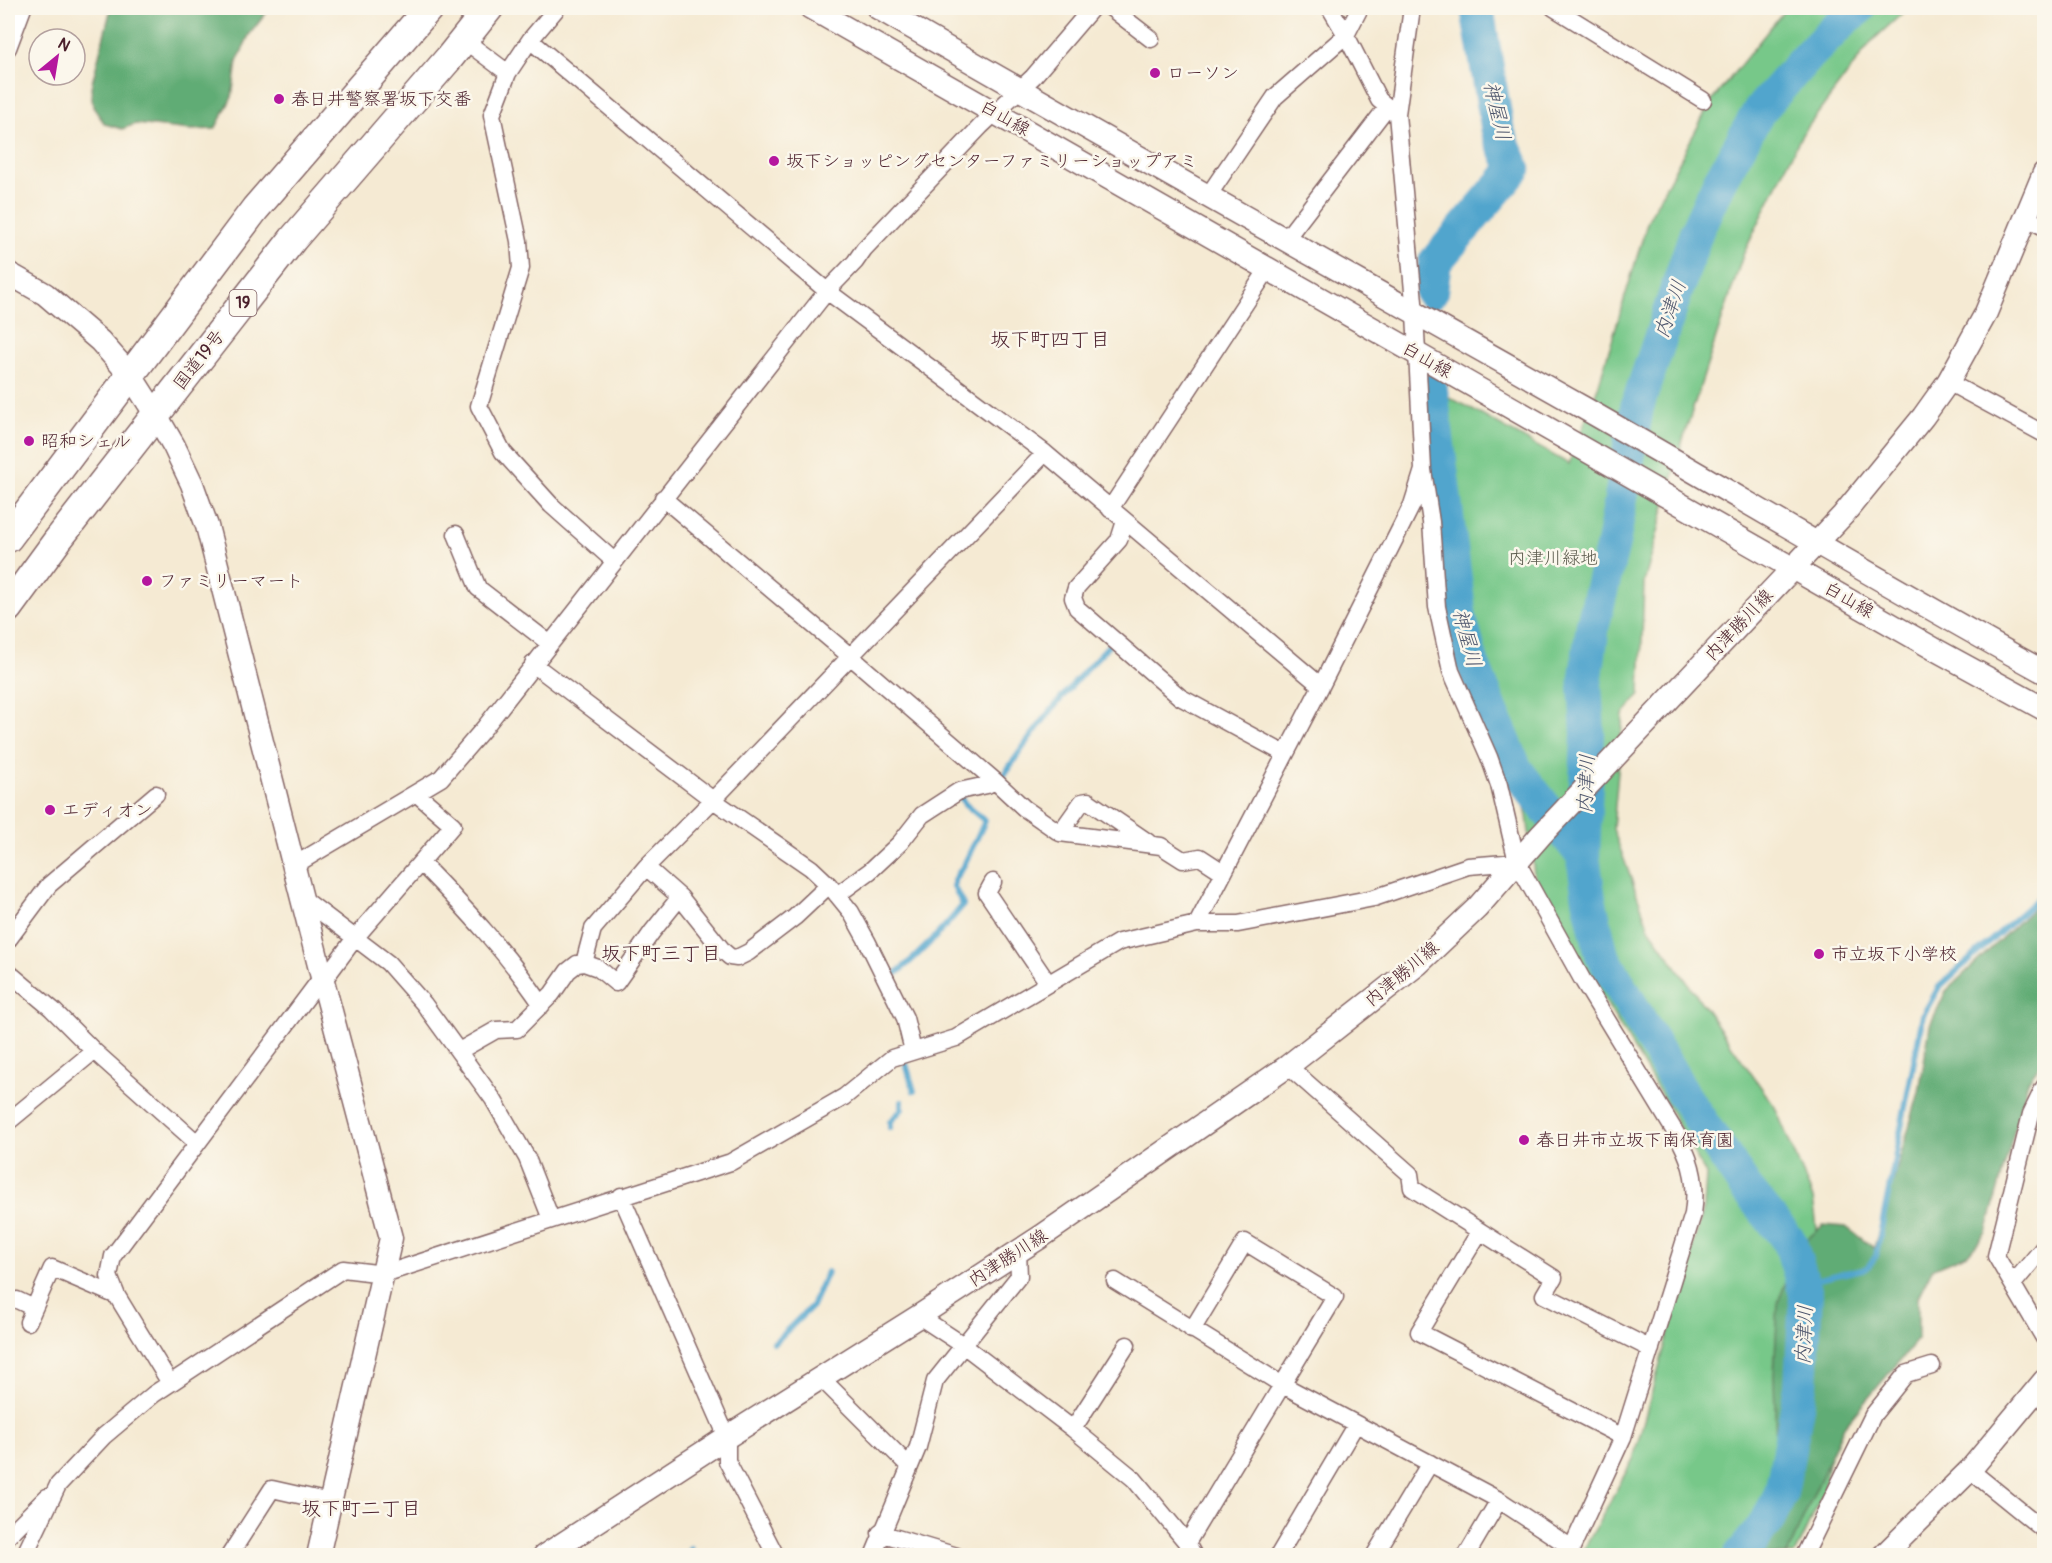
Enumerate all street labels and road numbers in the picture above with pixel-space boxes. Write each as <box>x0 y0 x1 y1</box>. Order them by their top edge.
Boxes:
street label: 白山線 <box>976 95 1034 141</box>
road number: 19 <box>230 290 256 316</box>
street label: 国道19号 <box>168 325 230 395</box>
street label: 白山線 <box>1398 337 1456 383</box>
street label: 白山線 <box>1820 577 1878 623</box>
street label: 内津勝川線 <box>1700 584 1778 666</box>
street label: 内津勝川線 <box>1360 936 1444 1012</box>
street label: 内津勝川線 <box>964 1224 1052 1292</box>

